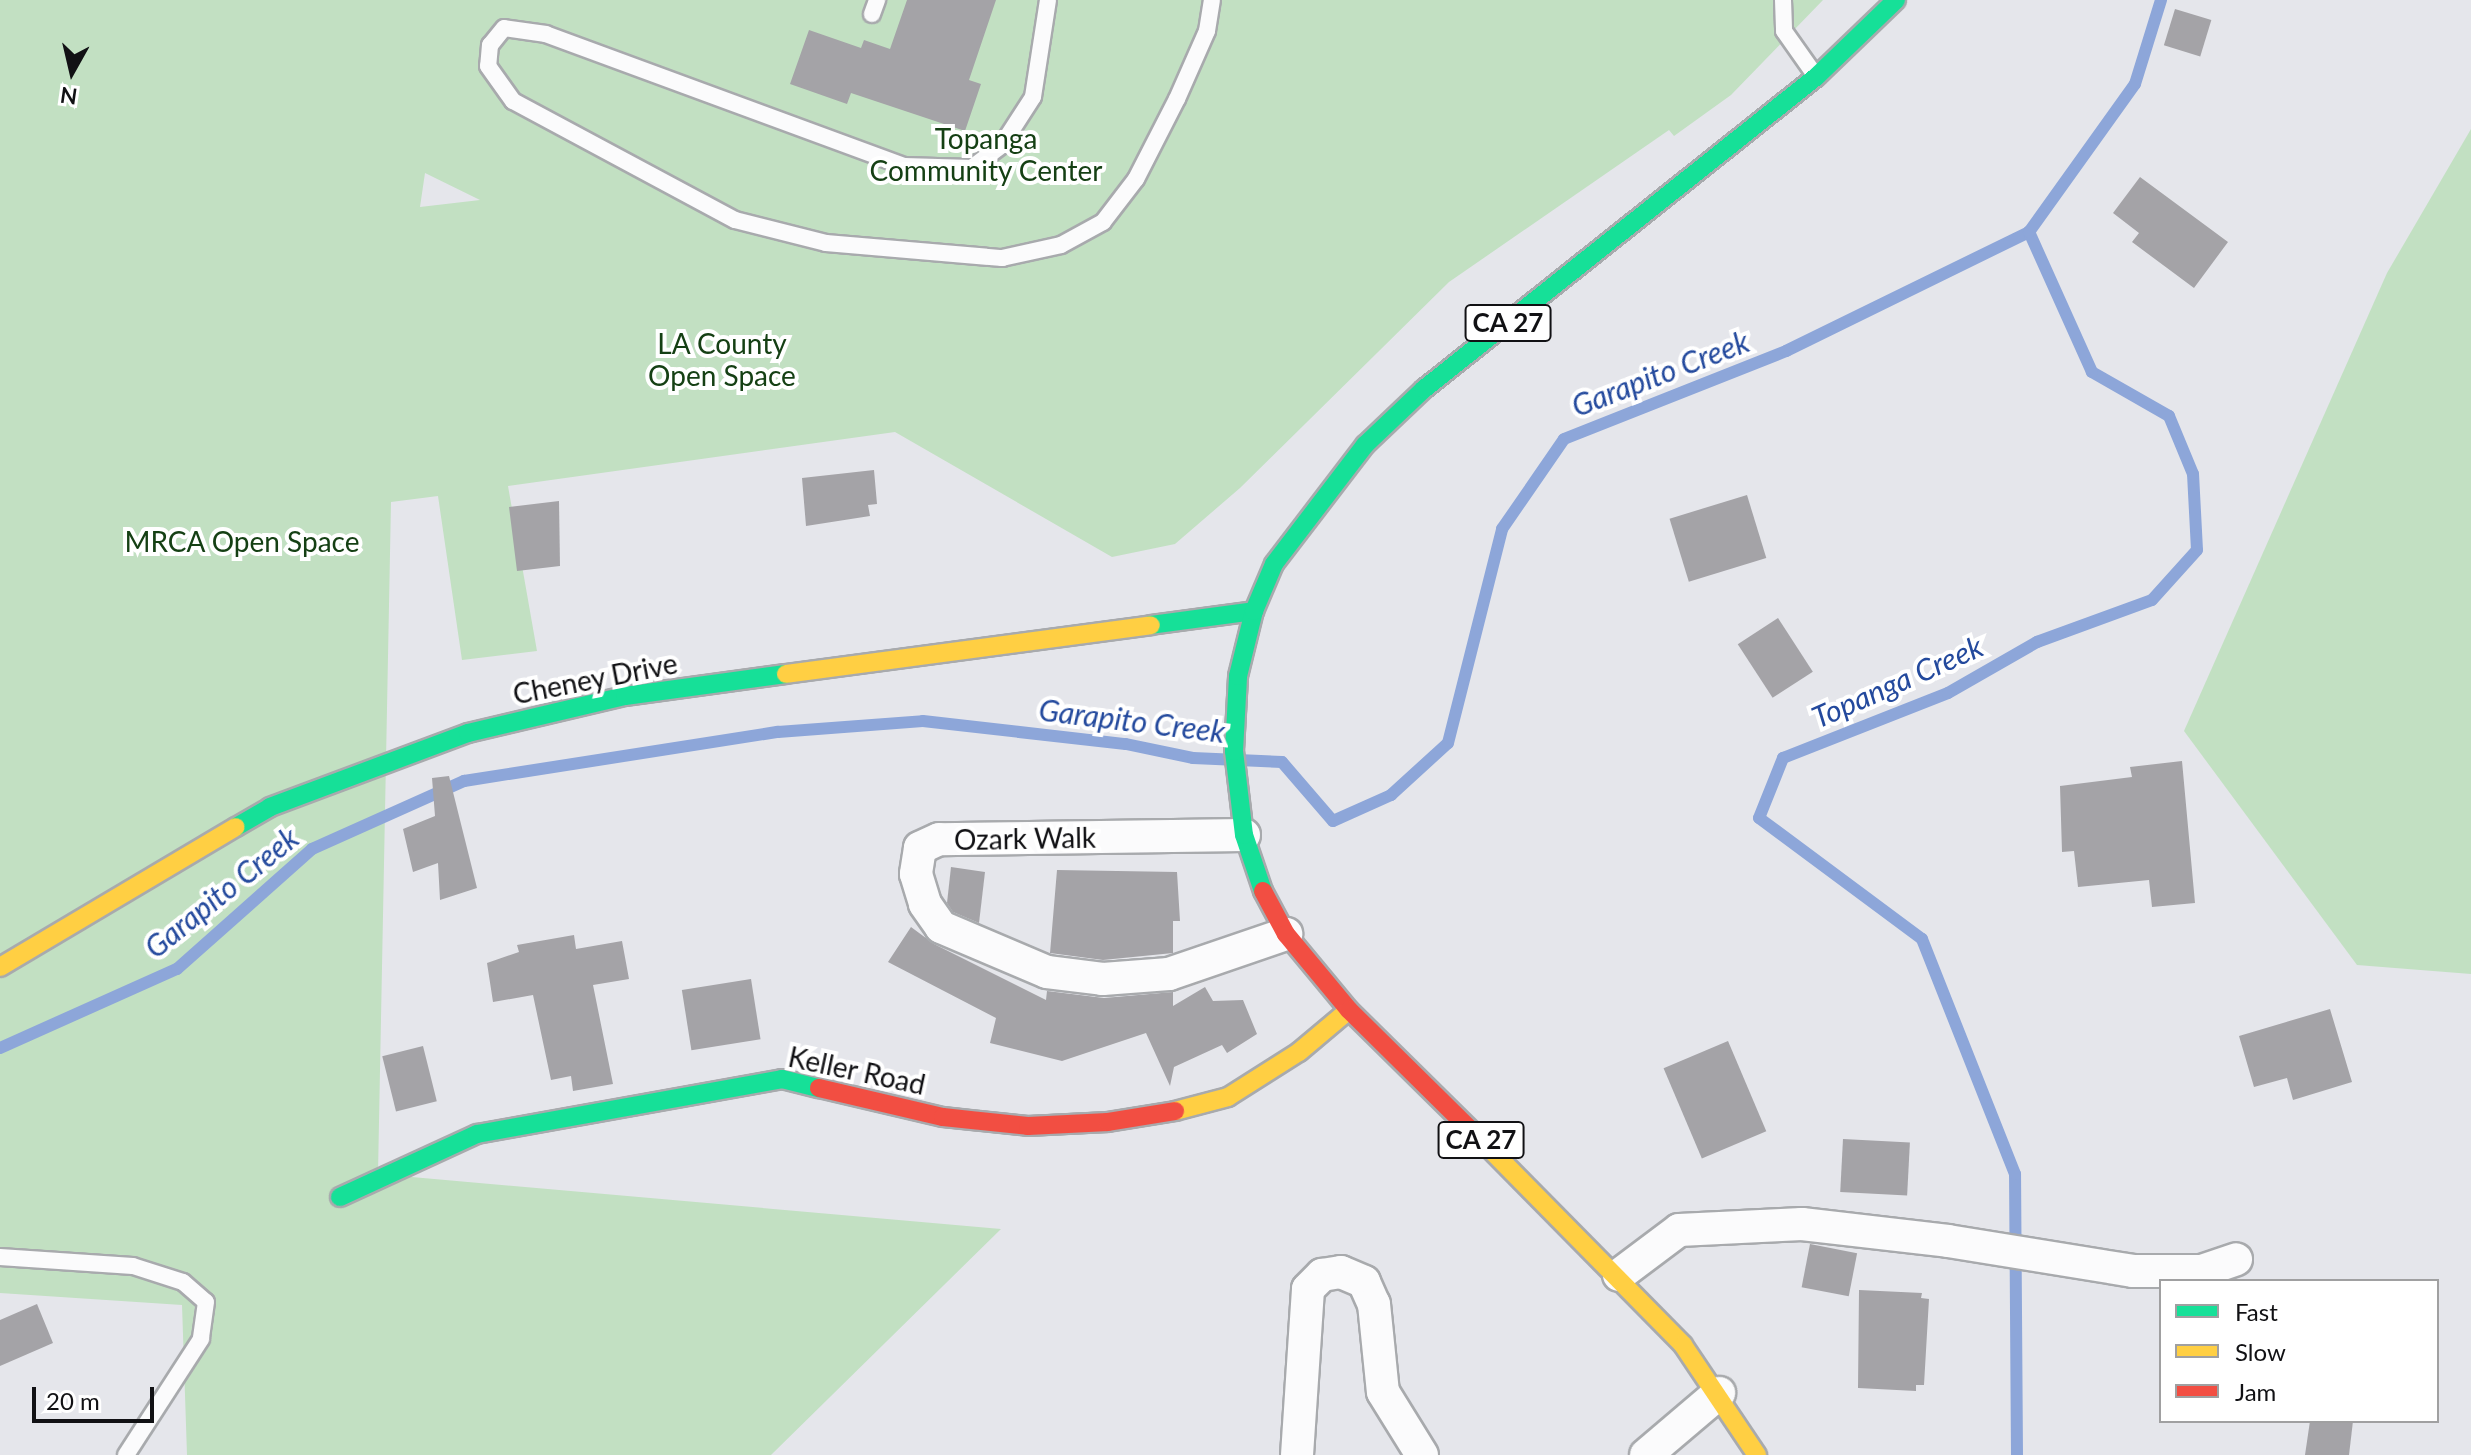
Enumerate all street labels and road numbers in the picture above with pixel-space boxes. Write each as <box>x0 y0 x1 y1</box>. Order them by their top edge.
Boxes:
road number: CA 27 <box>1464 301 1552 345</box>
street label: Cheney Drive <box>510 646 680 710</box>
street label: Ozark Walk <box>954 820 1096 856</box>
street label: Keller Road <box>785 1039 929 1101</box>
road number: CA 27 <box>1437 1118 1525 1162</box>

